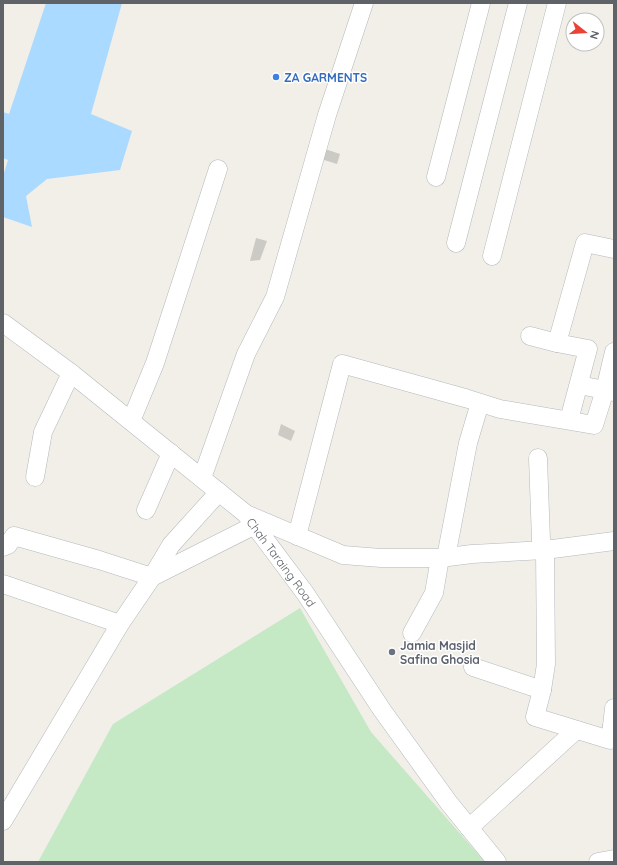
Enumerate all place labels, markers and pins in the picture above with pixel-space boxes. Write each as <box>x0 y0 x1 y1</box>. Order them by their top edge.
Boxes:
place label: ZA GARMENTS <box>284 70 367 85</box>
marker: ZA GARMENTS <box>271 72 281 82</box>
place label: Jamia Masjid Safina Ghosia <box>400 638 480 667</box>
marker: Jamia Masjid Safina Ghosia <box>387 647 397 657</box>

